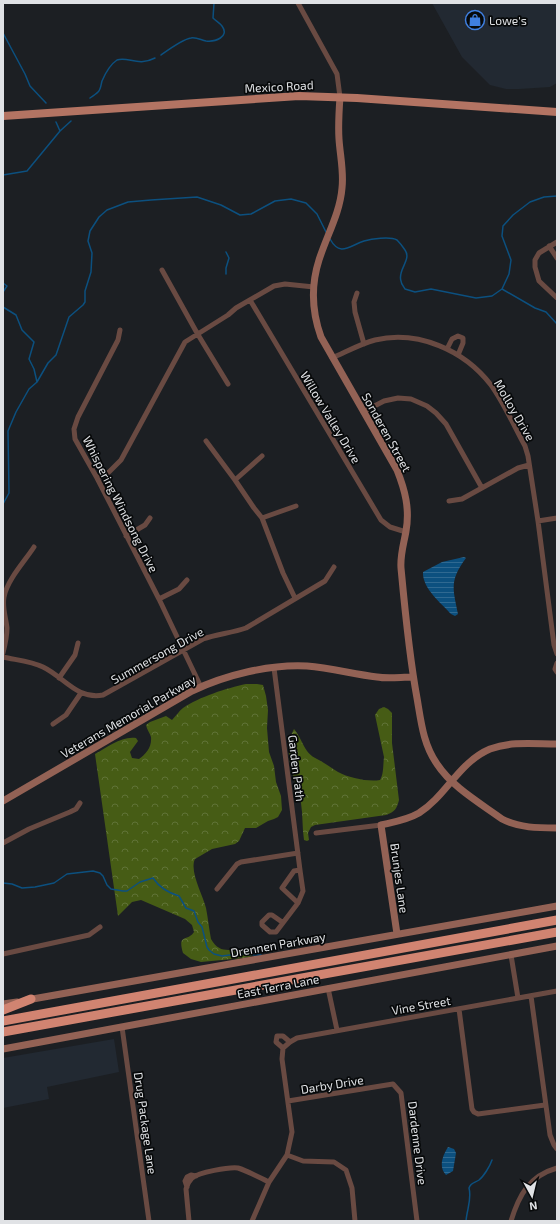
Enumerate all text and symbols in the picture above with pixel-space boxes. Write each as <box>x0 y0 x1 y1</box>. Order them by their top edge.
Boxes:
shop icon: Lowe's <box>464 9 486 31</box>
place label: Lowe's <box>489 13 527 27</box>
street label: Mexico Road <box>244 77 314 95</box>
street label: Willow Valley Drive <box>298 369 364 465</box>
street label: Molloy Drive <box>492 377 538 443</box>
street label: Sonderen Street <box>360 390 415 474</box>
street label: Whispering Windsong Drive <box>81 434 161 574</box>
street label: Summersong Drive <box>108 624 206 686</box>
street label: Veterans Memorial Parkway <box>58 671 198 760</box>
street label: Garden Path <box>286 734 308 802</box>
street label: Brunjes Lane <box>387 842 412 914</box>
street label: Drennen Parkway <box>229 929 327 959</box>
street label: East Terra Lane <box>236 971 320 1001</box>
street label: Vine Street <box>390 993 452 1017</box>
street label: Drug Package Lane <box>132 1071 160 1175</box>
street label: Darby Drive <box>300 1072 364 1096</box>
street label: Dardenne Drive <box>406 1100 430 1186</box>
north arrow <box>512 1176 552 1216</box>
text: N <box>529 1199 538 1213</box>

